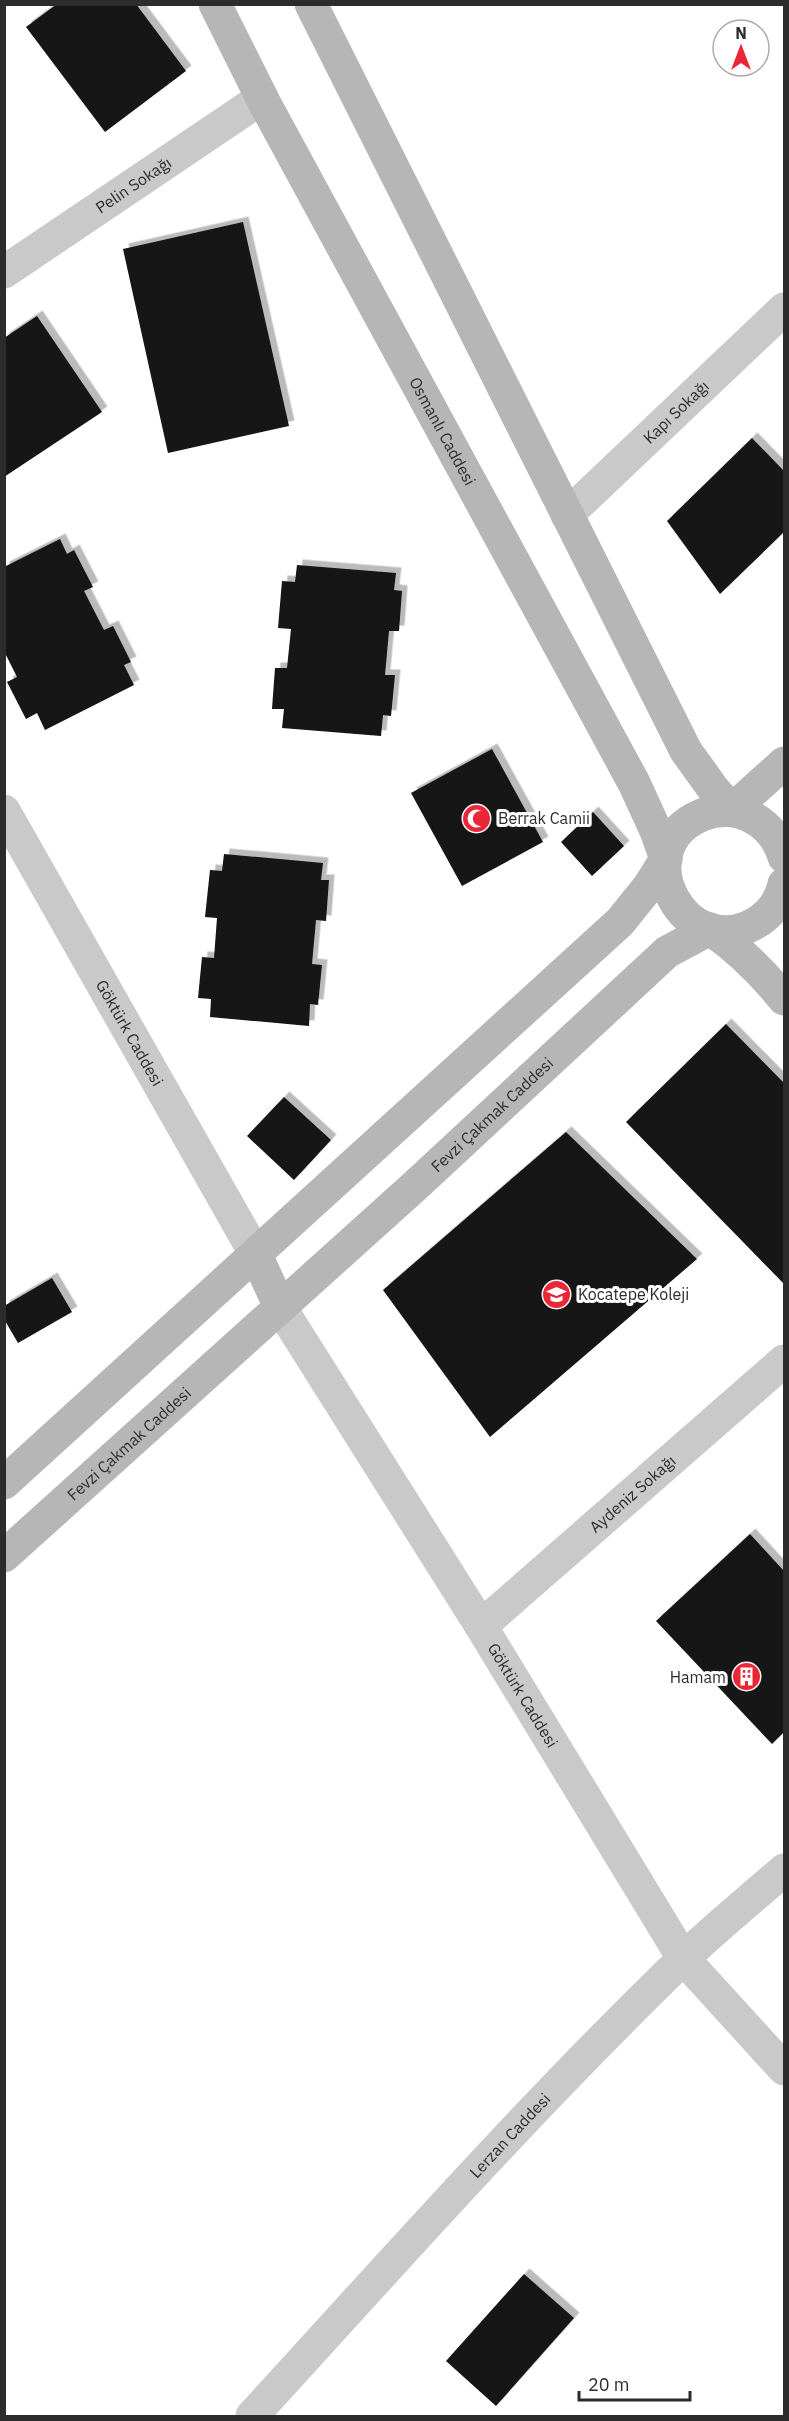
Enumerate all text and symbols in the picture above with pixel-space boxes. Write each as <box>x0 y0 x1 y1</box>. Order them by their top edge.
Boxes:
north arrow <box>711 18 771 78</box>
text: N <box>735 23 747 43</box>
street label: Pelin Sokağı <box>92 152 175 217</box>
street label: Osmanlı Caddesi <box>405 373 480 489</box>
street label: Kapı Sokağı <box>639 376 713 448</box>
mosque icon: Berrak Camii <box>461 802 493 834</box>
place label: Berrak Camii <box>498 808 590 828</box>
street label: Göktürk Caddesi <box>92 976 168 1089</box>
street label: Fevzi Çakmak Caddesi <box>427 1053 557 1176</box>
school or university icon: Kocatepe Koleji <box>541 1278 573 1310</box>
place label: Kocatepe Koleji <box>578 1284 689 1304</box>
street label: Fevzi Çakmak Caddesi <box>63 1383 195 1504</box>
street label: Aydeniz Sokağı <box>585 1451 680 1537</box>
street label: Göktürk Caddesi <box>484 1639 563 1751</box>
building icon: Hamam <box>731 1661 763 1693</box>
place label: Hamam <box>670 1667 726 1687</box>
street label: Lerzan Caddesi <box>465 2089 554 2182</box>
scale bar <box>579 2364 690 2402</box>
text: 20 m <box>588 2373 630 2396</box>

